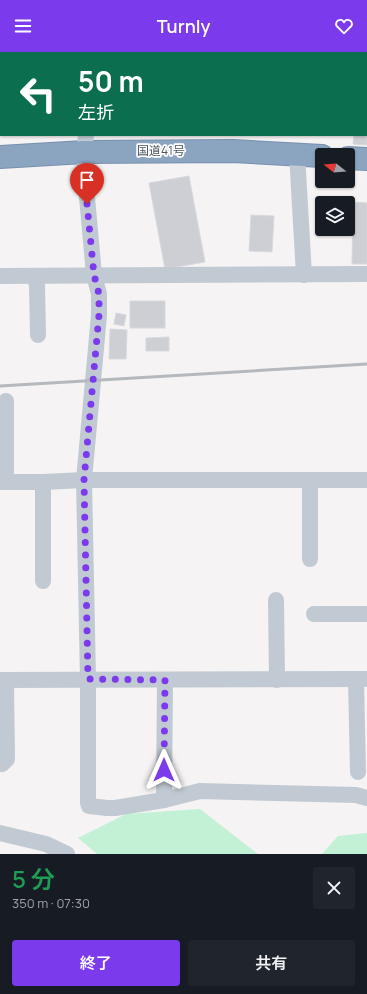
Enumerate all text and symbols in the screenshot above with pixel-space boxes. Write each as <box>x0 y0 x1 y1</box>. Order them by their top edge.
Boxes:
text: Turnly <box>157 14 210 38</box>
icon: menu <box>12 15 34 37</box>
icon: heart <box>333 15 355 37</box>
text: 50 m <box>78 62 144 100</box>
icon: left <box>12 68 64 120</box>
text: 左折 <box>78 100 114 124</box>
street label: 国道41号 <box>137 142 185 159</box>
north arrow <box>315 148 355 188</box>
map controls <box>315 148 355 236</box>
pin <box>70 163 104 204</box>
icon: arrive <box>76 169 98 191</box>
button: layers <box>315 196 355 236</box>
position arrow <box>143 749 185 791</box>
text: 5 分 <box>12 862 55 895</box>
button: close <box>313 867 355 909</box>
text: 350 m · 07:30 <box>12 894 90 912</box>
button: 終了 <box>12 940 180 986</box>
button: 共有 <box>188 940 355 986</box>

